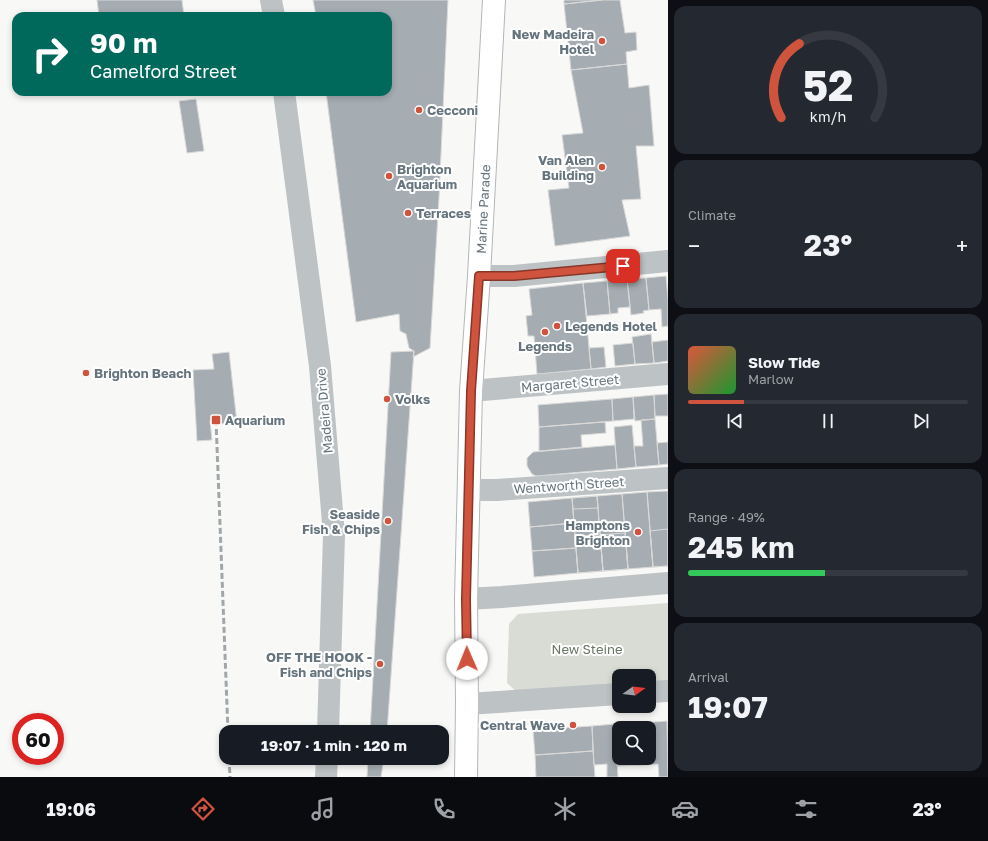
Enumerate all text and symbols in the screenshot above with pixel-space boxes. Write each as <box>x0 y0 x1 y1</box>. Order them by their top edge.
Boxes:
text: 90 m <box>90 26 157 59</box>
place label: New Madeira Hotel <box>512 26 595 57</box>
icon: right <box>24 28 76 80</box>
marker: New Madeira Hotel <box>597 36 607 46</box>
text: Camelford Street <box>90 60 237 82</box>
text: 52 <box>803 60 853 110</box>
place label: Cecconi <box>427 102 478 118</box>
marker: Cecconi <box>414 105 424 115</box>
text: km/h <box>810 108 846 125</box>
place label: Van Alen Building <box>538 152 594 183</box>
place label: Brighton Aquarium <box>397 161 457 192</box>
marker: Van Alen Building <box>597 162 607 172</box>
street label: Marine Parade <box>473 164 493 254</box>
marker: Brighton Aquarium <box>384 171 394 181</box>
place label: Terraces <box>416 205 471 221</box>
text: Climate <box>688 207 736 223</box>
marker: Terraces <box>403 208 413 218</box>
text: 23° <box>804 227 852 263</box>
text: − <box>688 232 700 259</box>
text: + <box>956 232 968 259</box>
pin <box>606 249 640 283</box>
icon: arrive <box>612 255 634 277</box>
place label: Legends Hotel <box>565 318 658 334</box>
marker: Legends Hotel <box>552 321 562 331</box>
marker: Legends <box>540 327 550 337</box>
place label: Legends <box>518 338 572 354</box>
text: Slow Tide <box>748 353 820 371</box>
place label: Brighton Beach <box>94 365 192 381</box>
marker: Brighton Beach <box>81 368 91 378</box>
street label: Madeira Drive <box>312 368 336 454</box>
street label: Margaret Street <box>520 371 620 395</box>
text: Marlow <box>748 371 794 387</box>
place label: Volks <box>395 391 430 407</box>
marker: Volks <box>382 394 392 404</box>
icon: previous <box>724 410 746 432</box>
icon: pause <box>817 410 839 432</box>
icon: next <box>910 410 932 432</box>
place label: Aquarium <box>225 412 285 428</box>
marker: Aquarium <box>210 414 222 426</box>
street label: Wentworth Street <box>513 473 625 497</box>
place label: Seaside Fish & Chips <box>302 506 380 537</box>
text: Range · 49% <box>688 509 765 525</box>
marker: Seaside Fish & Chips <box>383 516 393 526</box>
place label: Hamptons Brighton <box>565 517 630 548</box>
marker: Hamptons Brighton <box>633 527 643 537</box>
text: 245 km <box>688 529 795 565</box>
position arrow <box>446 638 488 680</box>
park label: New Steine <box>552 641 622 657</box>
place label: OFF THE HOOK - Fish and Chips <box>266 649 372 680</box>
marker: OFF THE HOOK - Fish and Chips <box>375 659 385 669</box>
north arrow <box>612 669 656 713</box>
map controls <box>612 669 656 765</box>
text: Arrival <box>688 669 729 685</box>
text: 19:07 <box>688 689 768 725</box>
speed limit sign: 60 <box>12 713 64 765</box>
place label: Central Wave <box>480 717 565 733</box>
marker: Central Wave <box>568 720 578 730</box>
button: search <box>612 721 656 765</box>
text: 19:07 · 1 min · 120 m <box>261 736 407 754</box>
icon: directions <box>189 795 217 823</box>
icon: music <box>309 795 337 823</box>
icon: phone <box>430 795 458 823</box>
icon: climate <box>551 795 579 823</box>
icon: car <box>671 795 699 823</box>
icon: filters <box>792 795 820 823</box>
text: 19:06 <box>46 798 96 820</box>
text: 23° <box>913 798 942 820</box>

